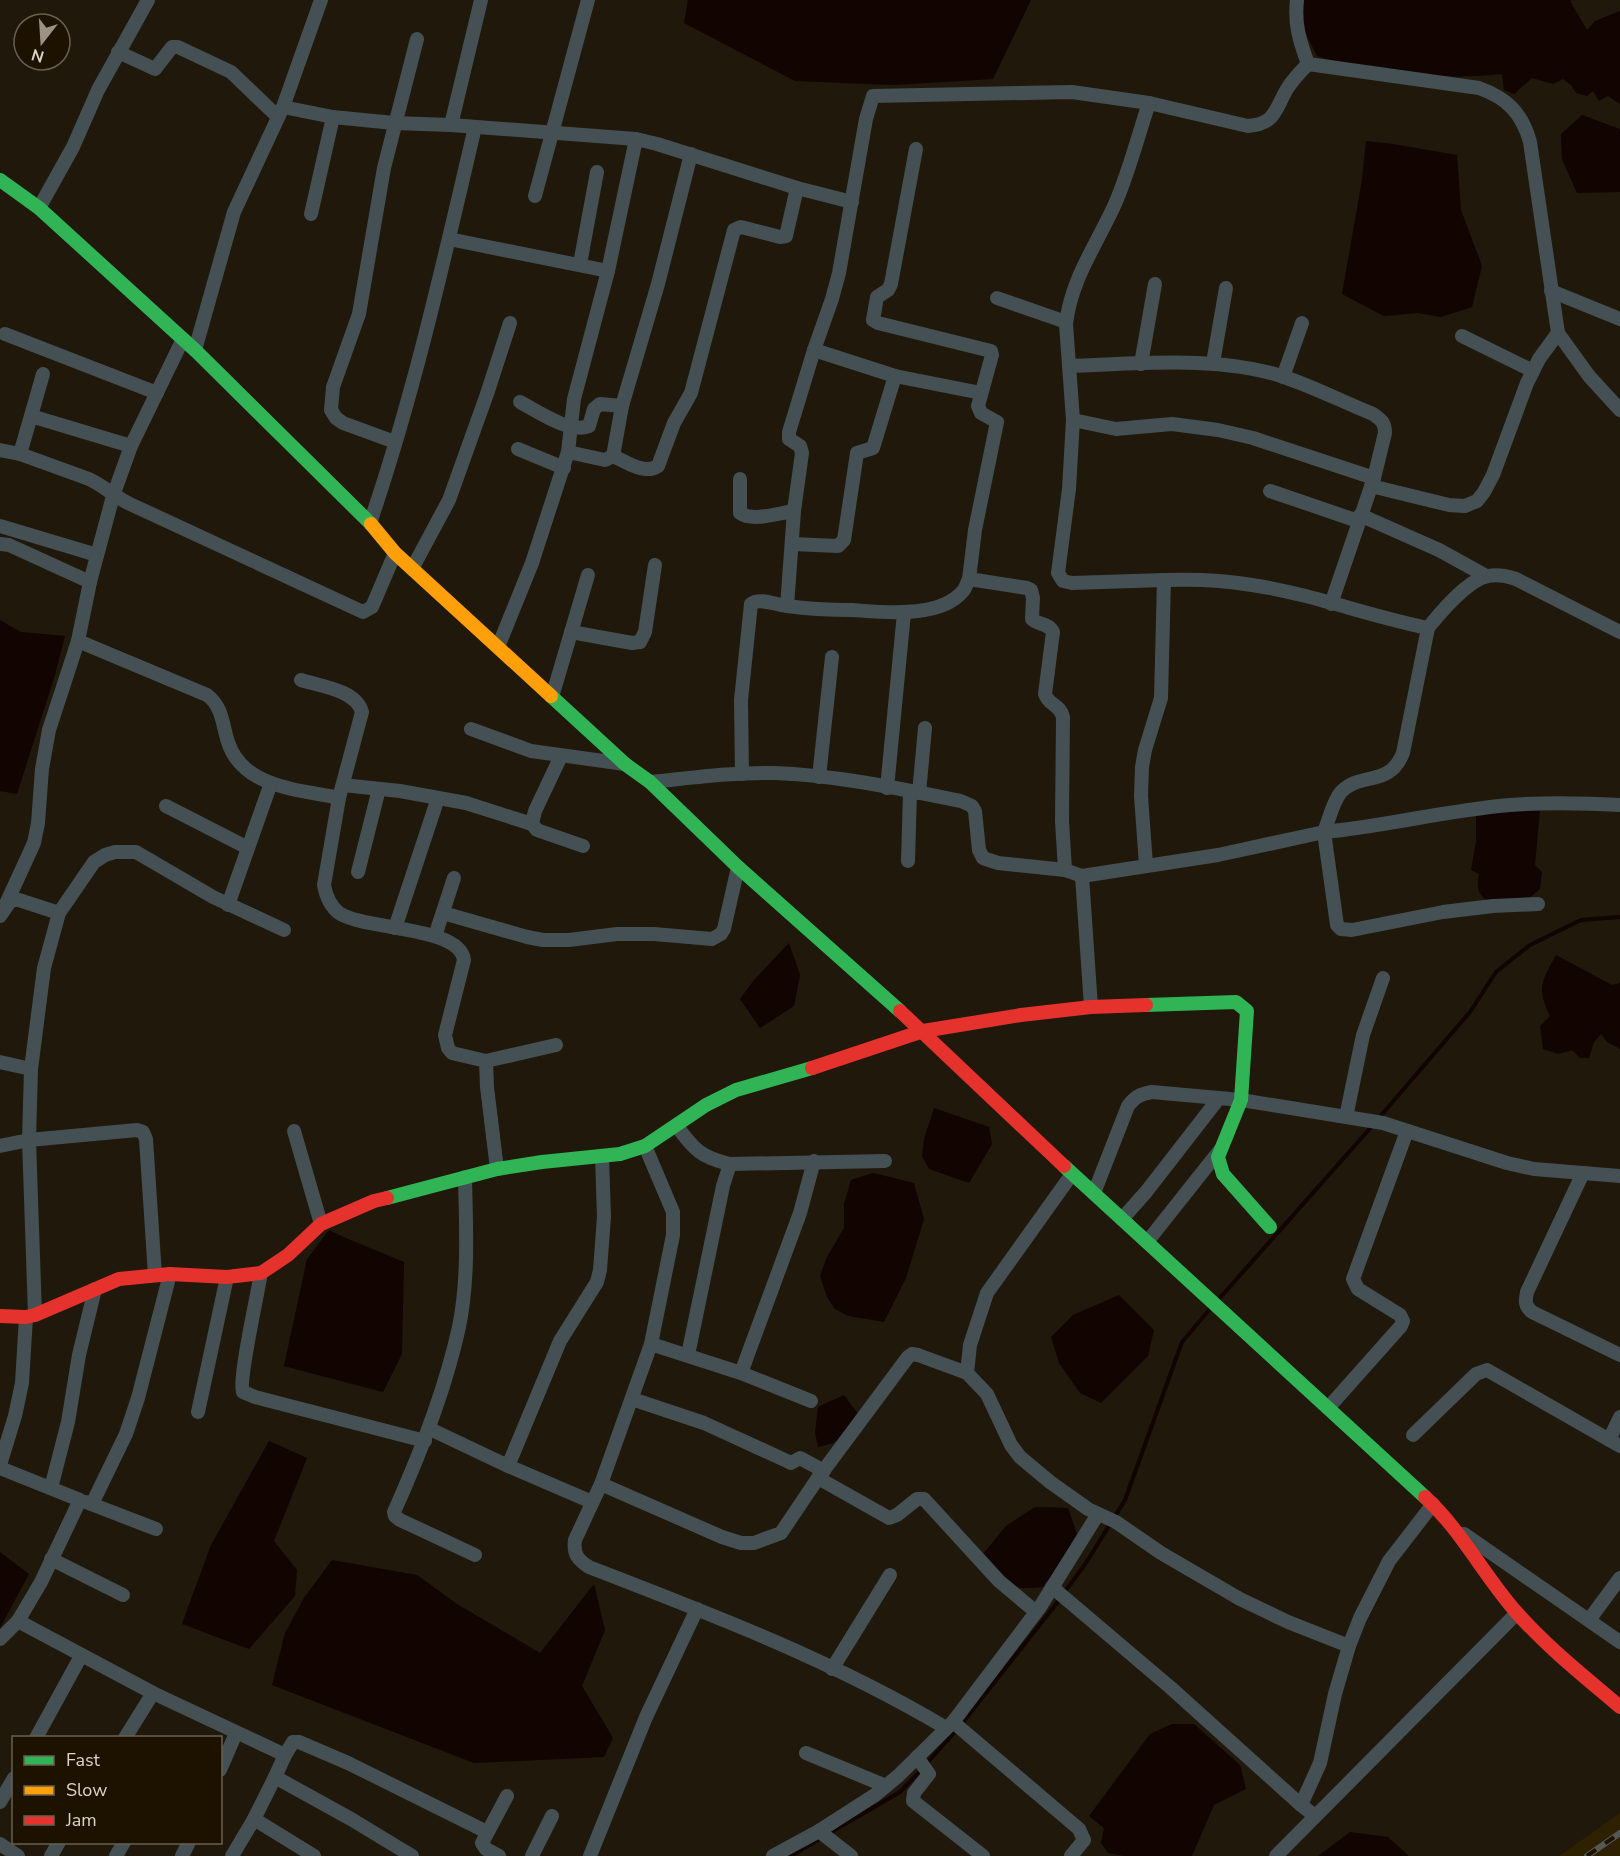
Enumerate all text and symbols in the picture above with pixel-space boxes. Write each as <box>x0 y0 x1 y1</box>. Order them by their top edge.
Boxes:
north arrow <box>12 12 72 72</box>
text: N <box>29 43 47 68</box>
legend <box>12 1736 222 1844</box>
text: Fast <box>66 1748 101 1772</box>
text: Slow <box>66 1778 107 1802</box>
text: Jam <box>65 1808 97 1832</box>

